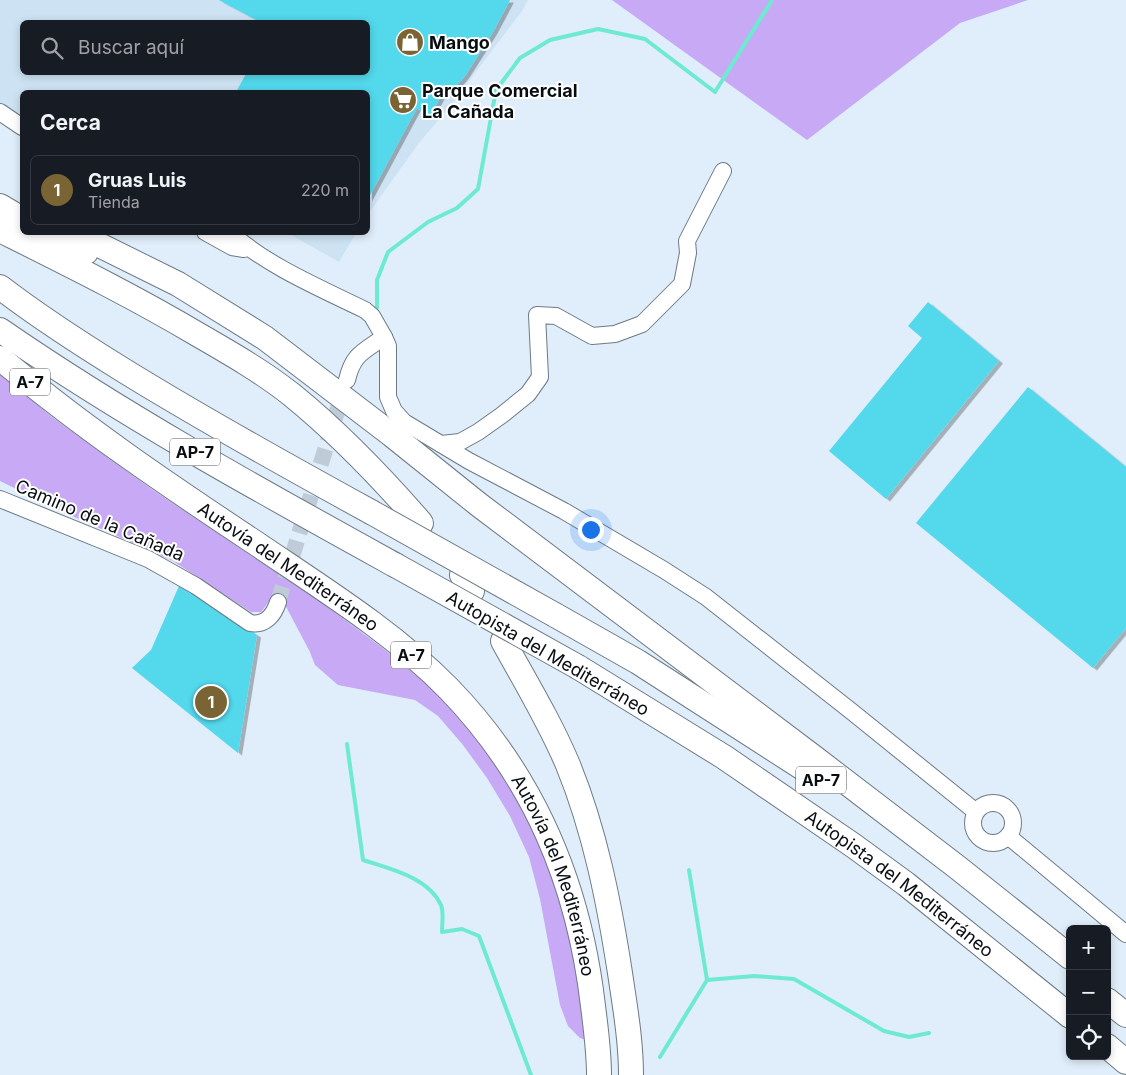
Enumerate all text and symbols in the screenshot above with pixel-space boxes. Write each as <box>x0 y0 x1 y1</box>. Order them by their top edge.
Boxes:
search box <box>20 20 370 75</box>
shop icon: Mango <box>395 27 425 57</box>
place label: Mango <box>429 32 490 53</box>
icon: search <box>38 34 66 62</box>
text: Buscar aquí <box>78 36 184 59</box>
place label: Parque Comercial La Cañada <box>422 80 578 122</box>
supermarket icon: Parque Comercial La Cañada <box>388 85 418 115</box>
text: Cerca <box>40 110 101 135</box>
text: Gruas Luis <box>88 169 186 192</box>
text: 1 <box>54 180 60 200</box>
text: 220 m <box>301 180 349 200</box>
text: Tienda <box>88 192 140 212</box>
road number: A-7 <box>10 368 50 396</box>
road number: AP-7 <box>170 438 220 466</box>
street label: Camino de la Cañada <box>13 475 187 565</box>
street label: Autovía del Mediterráneo <box>194 497 383 635</box>
your location <box>578 517 604 543</box>
street label: Autopista del Mediterráneo <box>443 586 653 720</box>
road number: A-7 <box>391 642 431 668</box>
pin: 1 <box>195 683 227 721</box>
road number: AP-7 <box>796 766 846 794</box>
street label: Autovía del Mediterráneo <box>508 771 599 978</box>
street label: Autopista del Mediterráneo <box>801 805 998 961</box>
map controls <box>1066 925 1111 1060</box>
button: + <box>1066 925 1111 970</box>
button: − <box>1066 970 1111 1015</box>
button: locate <box>1066 1015 1111 1060</box>

